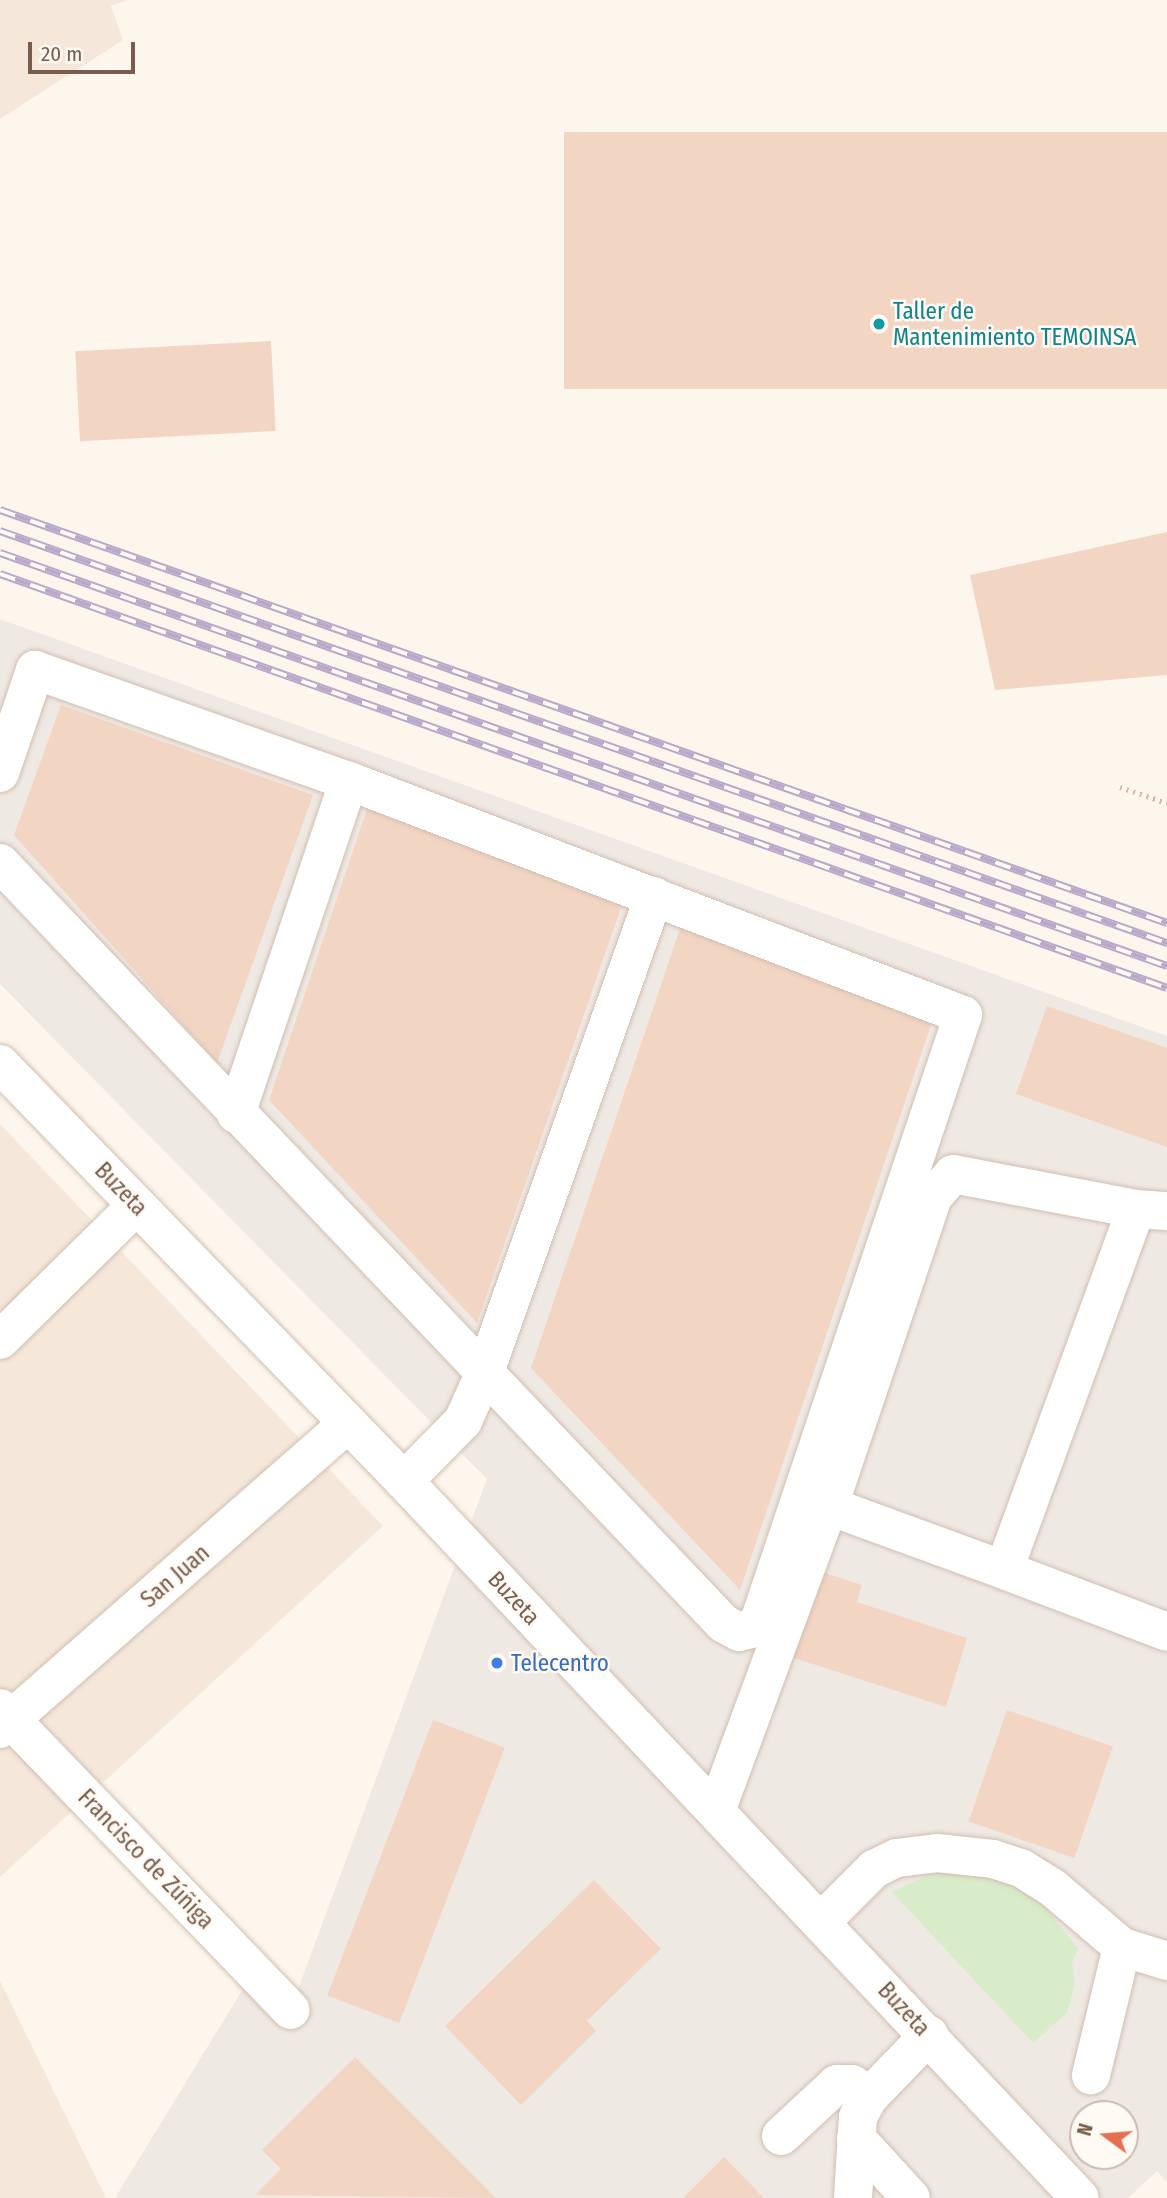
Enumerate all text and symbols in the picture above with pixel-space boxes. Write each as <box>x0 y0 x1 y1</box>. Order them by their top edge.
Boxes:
scale bar <box>32 28 138 72</box>
text: 20 m <box>41 41 82 67</box>
place label: Taller de Mantenimiento TEMOINSA <box>893 297 1136 351</box>
marker: Taller de Mantenimiento TEMOINSA <box>871 316 887 332</box>
street label: Buzeta <box>89 1157 153 1221</box>
street label: San Juan <box>135 1539 215 1613</box>
street label: Buzeta <box>482 1565 546 1631</box>
place label: Telecentro <box>511 1649 609 1677</box>
marker: Telecentro <box>489 1655 505 1671</box>
street label: Francisco de Zúñiga <box>72 1783 220 1935</box>
street label: Buzeta <box>872 1976 936 2042</box>
north arrow <box>1069 2100 1139 2170</box>
text: N <box>1073 2121 1098 2138</box>

